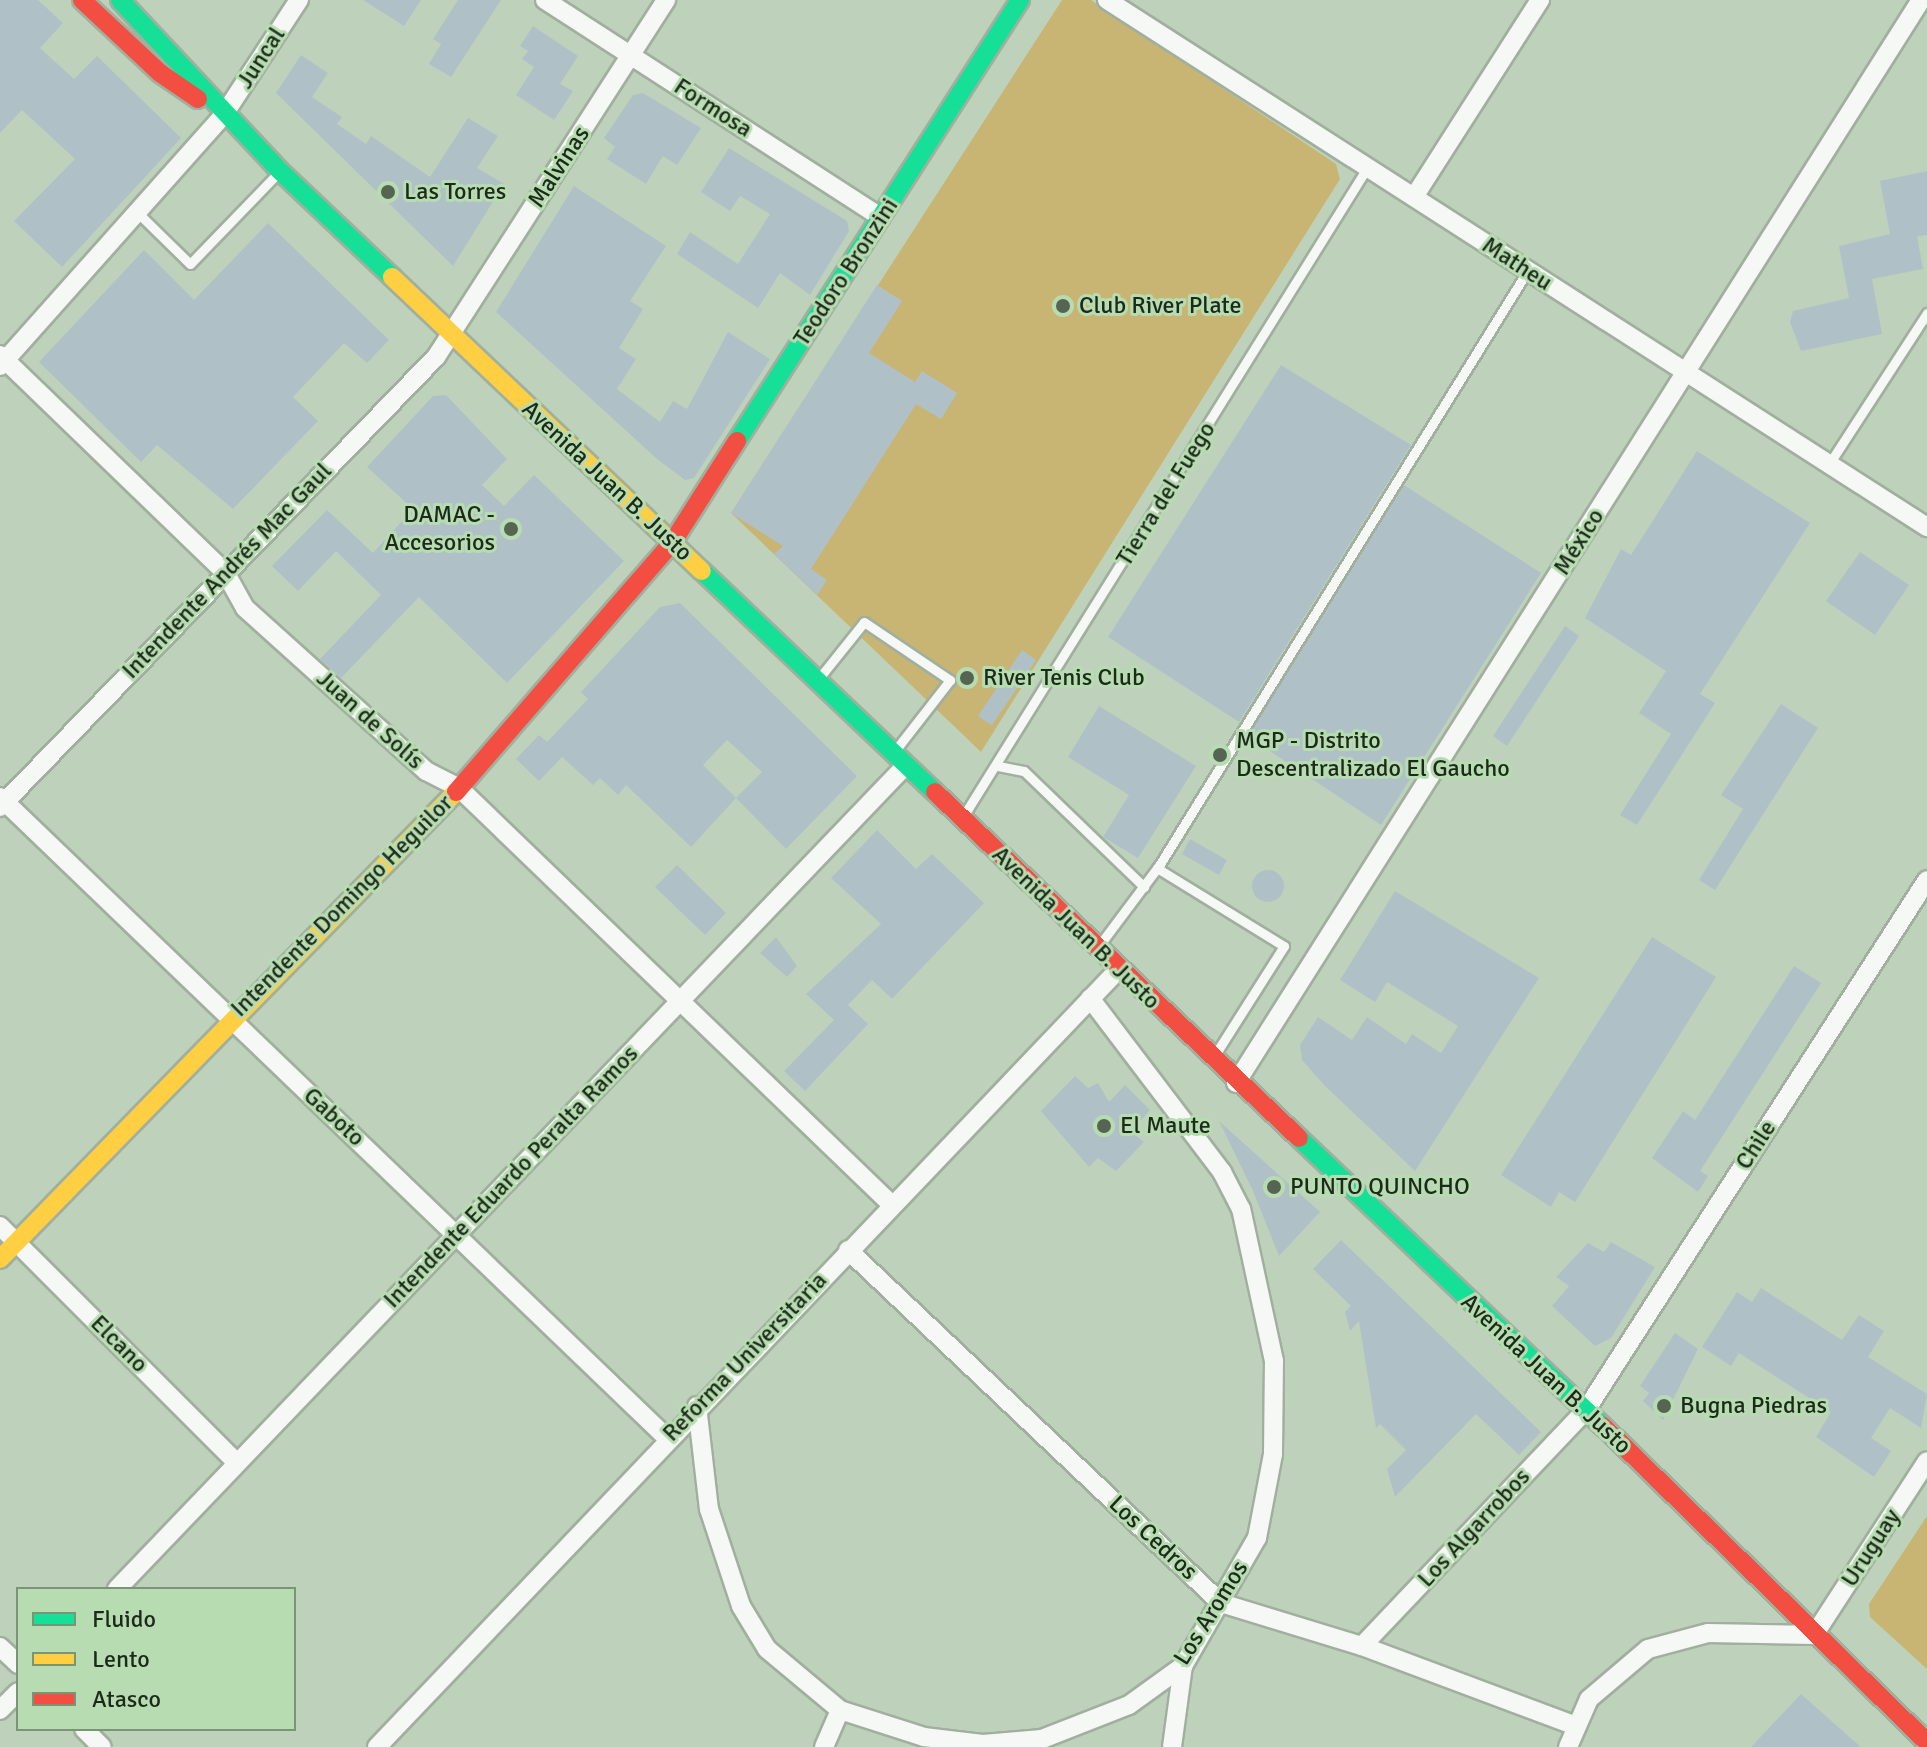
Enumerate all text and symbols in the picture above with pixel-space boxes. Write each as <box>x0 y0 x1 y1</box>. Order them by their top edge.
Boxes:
street label: Juncal <box>231 22 291 94</box>
street label: Formosa <box>668 72 758 144</box>
street label: Malvinas <box>522 121 596 213</box>
place label: Las Torres <box>404 178 506 206</box>
marker: Las Torres <box>379 183 397 201</box>
street label: Teodoro Bronzini <box>787 193 905 351</box>
street label: Matheu <box>1476 231 1558 297</box>
place label: Club River Plate <box>1079 292 1242 320</box>
marker: Club River Plate <box>1054 297 1072 315</box>
street label: Avenida Juan B. Justo <box>516 395 698 567</box>
street label: Tierra del Fuego <box>1110 417 1222 571</box>
street label: Intendente Andrés Mac Gaul <box>116 457 338 685</box>
place label: DAMAC - Accesorios <box>384 501 495 557</box>
street label: México <box>1548 504 1610 580</box>
marker: DAMAC - Accesorios <box>502 520 520 538</box>
street label: Juan de Solís <box>311 664 429 776</box>
place label: River Tenis Club <box>983 664 1145 692</box>
marker: River Tenis Club <box>958 669 976 687</box>
place label: MGP - Distrito Descentralizado El Gaucho <box>1236 727 1510 783</box>
marker: MGP - Distrito Descentralizado El Gaucho <box>1211 746 1229 764</box>
street label: Intendente Domingo Heguilor <box>225 789 459 1023</box>
street label: Avenida Juan B. Justo <box>986 840 1166 1016</box>
street label: Intendente Eduardo Peralta Ramos <box>378 1040 644 1314</box>
street label: Gaboto <box>297 1082 371 1152</box>
place label: El Maute <box>1120 1112 1211 1140</box>
street label: Chile <box>1730 1115 1782 1175</box>
marker: El Maute <box>1095 1117 1113 1135</box>
place label: PUNTO QUINCHO <box>1290 1173 1470 1201</box>
marker: PUNTO QUINCHO <box>1265 1178 1283 1196</box>
street label: Reforma Universitaria <box>657 1266 833 1448</box>
street label: Avenida Juan B. Justo <box>1455 1288 1637 1460</box>
street label: Elcano <box>84 1309 154 1379</box>
place label: Bugna Piedras <box>1680 1392 1827 1420</box>
marker: Bugna Piedras <box>1655 1397 1673 1415</box>
street label: Los Algarrobos <box>1412 1463 1536 1593</box>
street label: Los Cedros <box>1103 1490 1203 1586</box>
street label: Uruguay <box>1835 1504 1907 1592</box>
street label: Los Aromos <box>1168 1555 1254 1671</box>
legend <box>16 1587 296 1731</box>
text: Fluido <box>92 1604 156 1634</box>
text: Lento <box>92 1644 150 1674</box>
text: Atasco <box>92 1684 161 1714</box>

